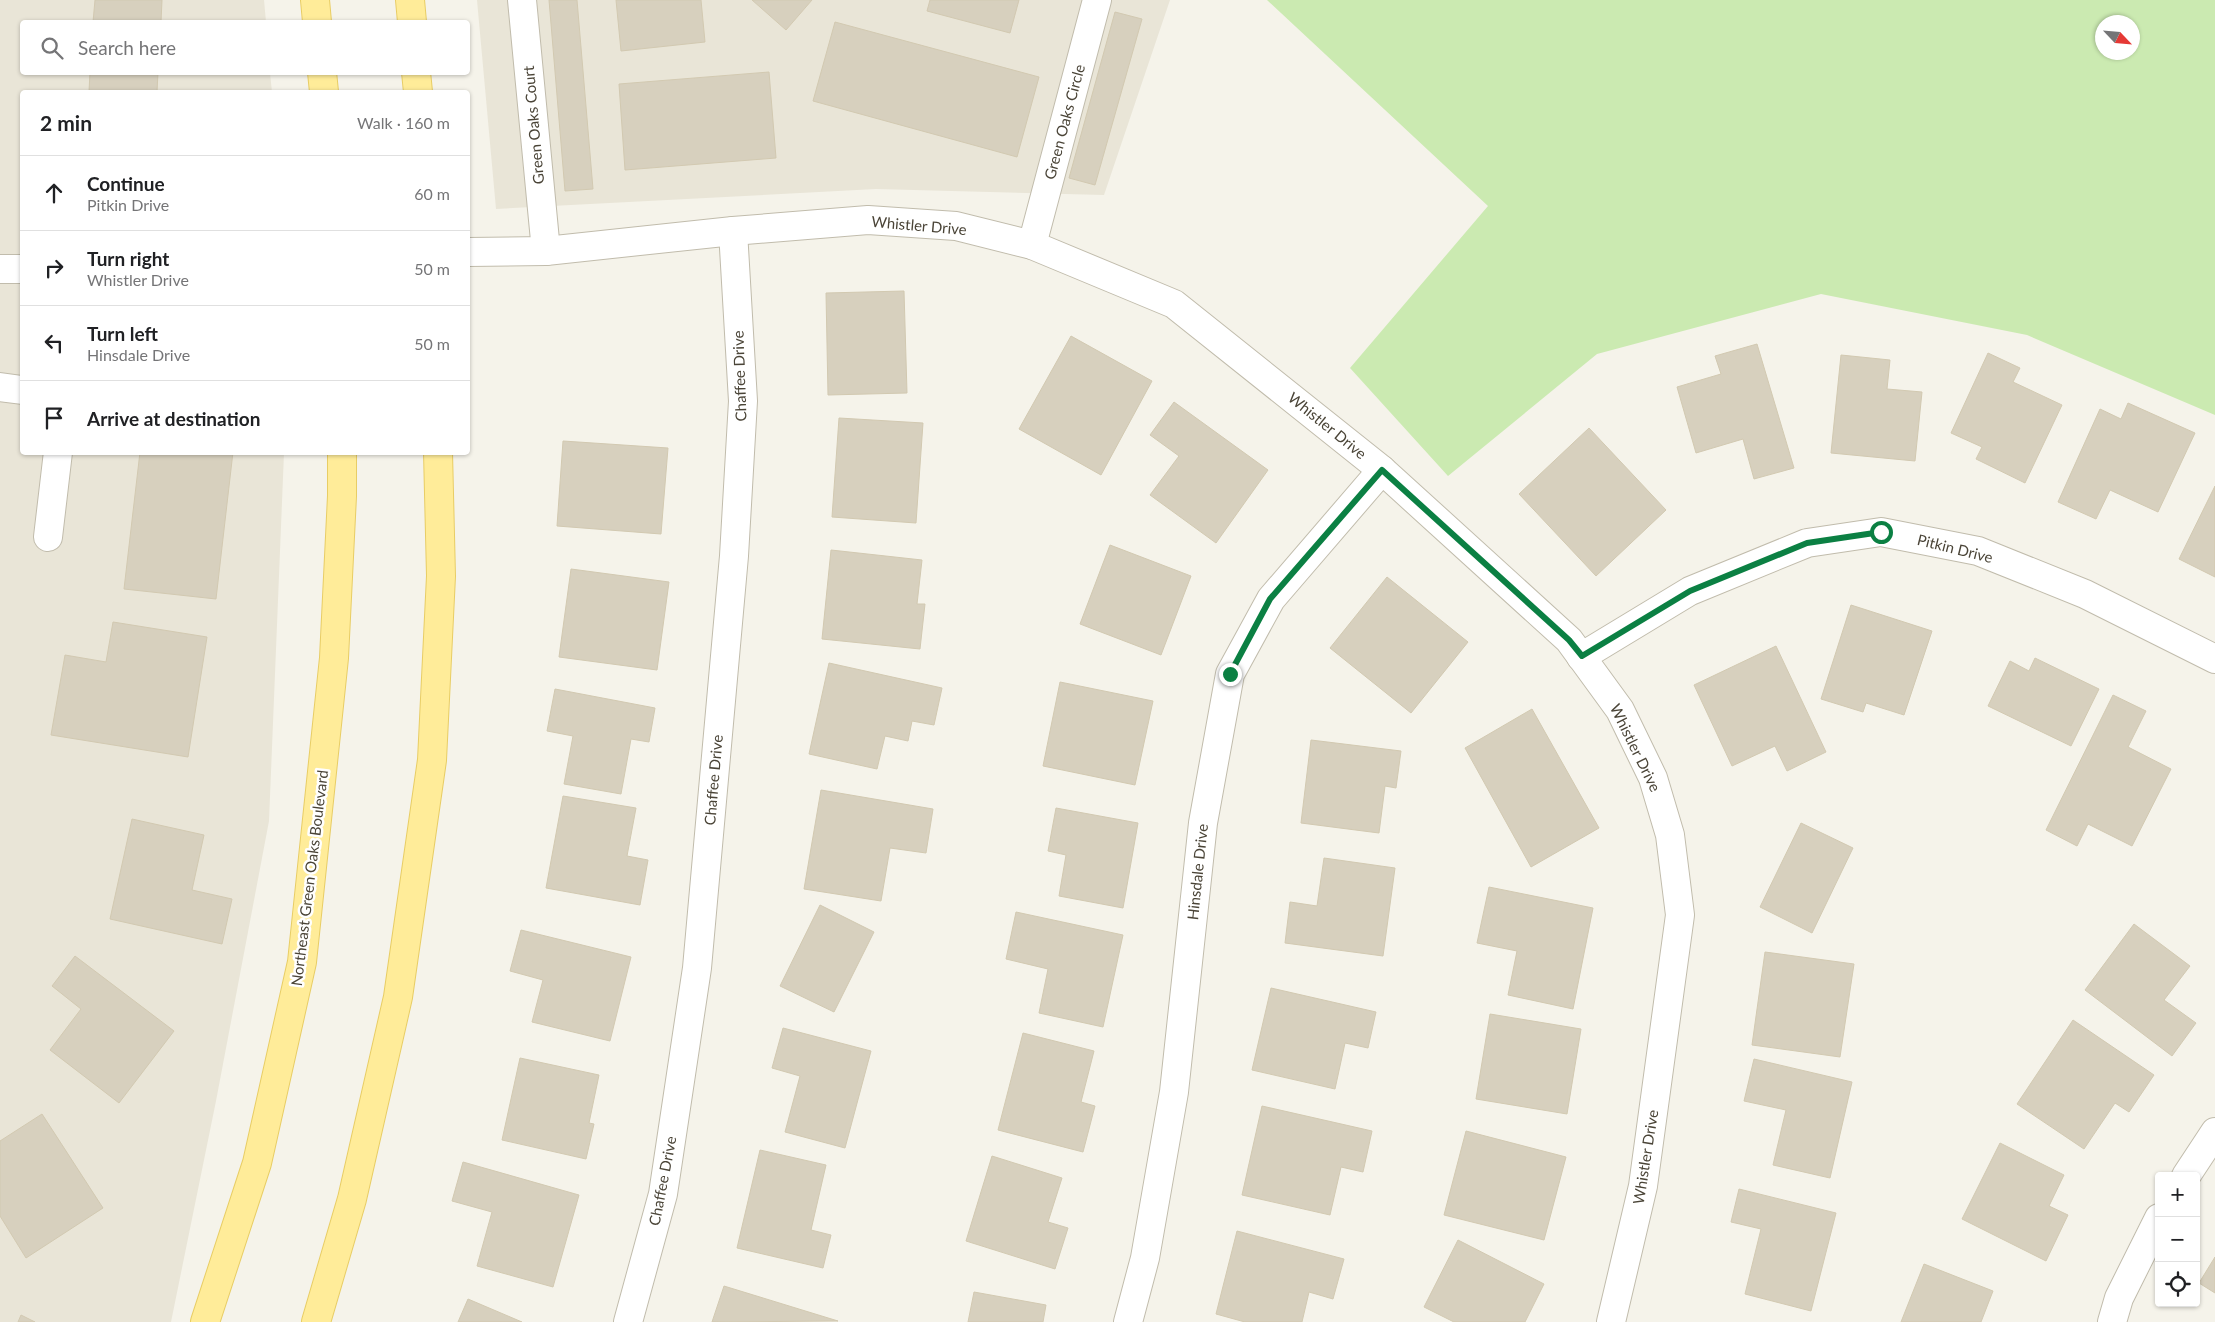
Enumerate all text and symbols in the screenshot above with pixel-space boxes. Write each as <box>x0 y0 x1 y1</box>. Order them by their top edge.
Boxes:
north arrow <box>2095 15 2140 60</box>
search box <box>20 20 470 75</box>
icon: search <box>38 34 66 62</box>
text: Search here <box>78 36 176 59</box>
street label: Green Oaks Circle <box>1040 62 1088 181</box>
street label: Green Oaks Court <box>519 64 547 185</box>
text: 2 min <box>40 110 92 135</box>
text: Walk · 160 m <box>357 113 450 132</box>
text: Continue <box>87 172 165 195</box>
icon: ahead <box>40 179 68 207</box>
text: 60 m <box>414 184 450 203</box>
text: Pitkin Drive <box>87 195 169 214</box>
street label: Whistler Drive <box>871 212 968 238</box>
text: Turn right <box>87 247 169 270</box>
icon: right <box>40 254 68 282</box>
text: 50 m <box>414 259 450 278</box>
text: Whistler Drive <box>87 270 189 289</box>
text: Turn left <box>87 322 158 345</box>
icon: left <box>40 329 68 357</box>
street label: Chaffee Drive <box>728 330 750 422</box>
text: 50 m <box>414 334 450 353</box>
text: Hinsdale Drive <box>87 345 190 364</box>
street label: Whistler Drive <box>1285 388 1370 462</box>
icon: arrive <box>40 404 68 432</box>
text: Arrive at destination <box>87 407 260 430</box>
route start <box>1870 521 1893 544</box>
street label: Pitkin Drive <box>1916 530 1995 566</box>
route end <box>1219 663 1242 686</box>
street label: Whistler Drive <box>1607 701 1665 794</box>
street label: Chaffee Drive <box>700 734 726 826</box>
street label: Northeast Green Oaks Boulevard <box>287 769 331 987</box>
street label: Hinsdale Drive <box>1183 823 1211 921</box>
street label: Whistler Drive <box>1629 1108 1661 1205</box>
street label: Chaffee Drive <box>645 1134 680 1227</box>
map controls <box>2155 1172 2200 1307</box>
button: + <box>2155 1172 2200 1217</box>
button: − <box>2155 1217 2200 1262</box>
button: locate <box>2155 1262 2200 1307</box>

